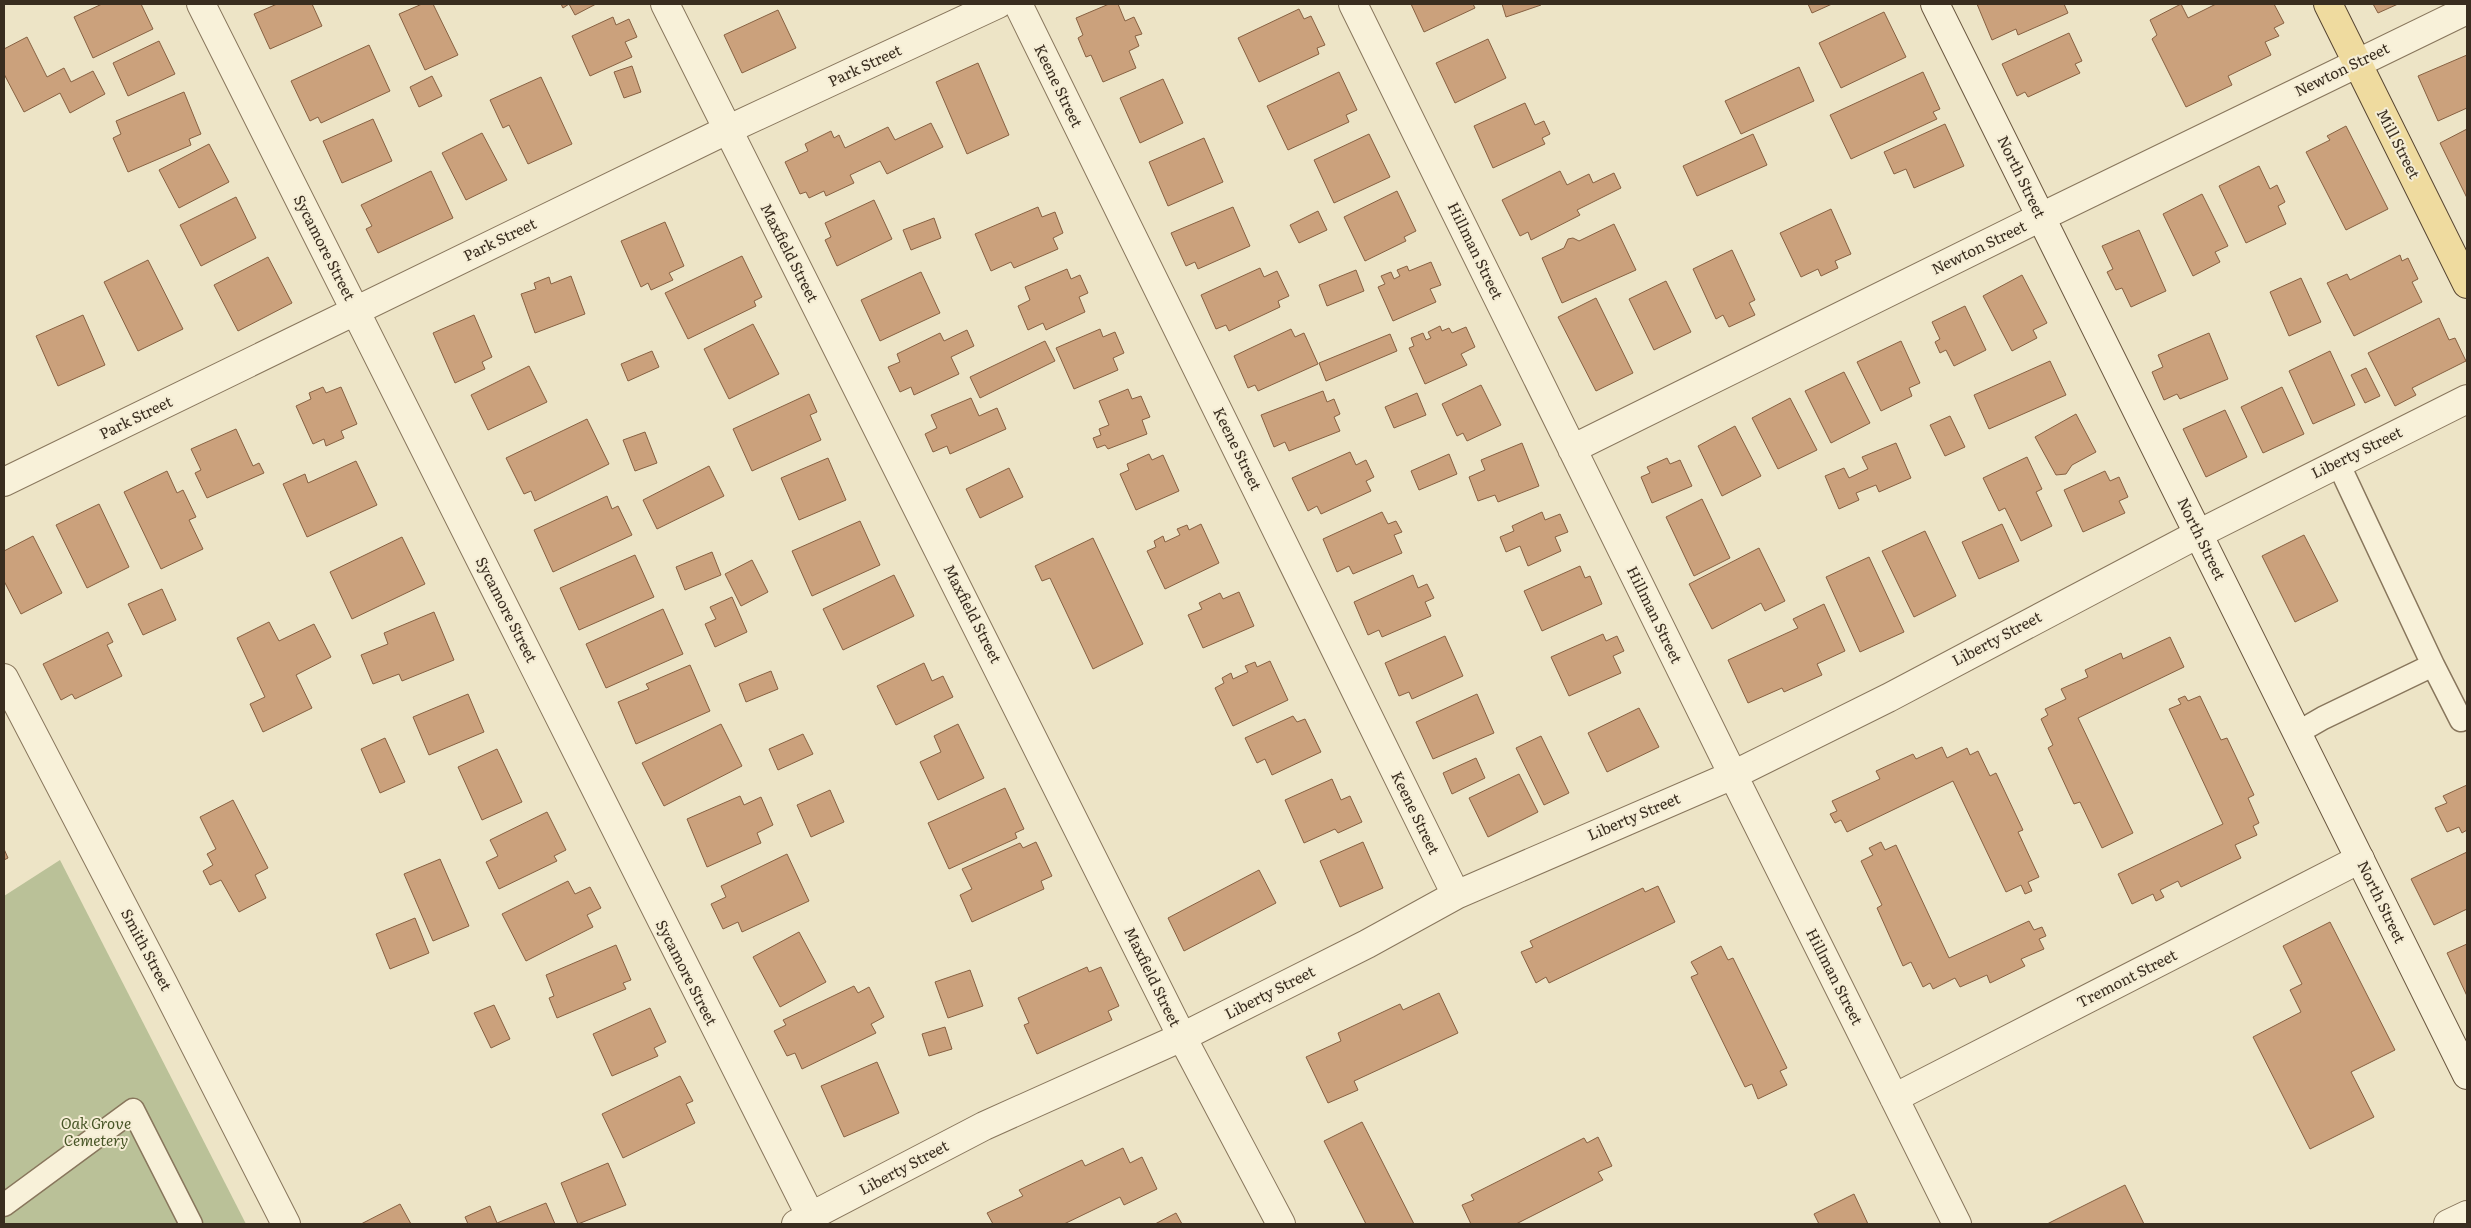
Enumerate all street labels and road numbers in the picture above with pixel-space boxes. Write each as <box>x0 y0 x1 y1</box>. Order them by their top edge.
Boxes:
street label: Newton Street <box>2290 36 2393 102</box>
street label: Park Street <box>824 38 905 92</box>
street label: Keene Street <box>1029 40 1089 131</box>
street label: Mill Street <box>2372 104 2427 182</box>
street label: North Street <box>1992 131 2052 222</box>
street label: Sycamore Street <box>289 190 362 304</box>
street label: Hillman Street <box>1443 198 1510 303</box>
street label: Maxfield Street <box>755 199 825 306</box>
street label: Park Street <box>459 211 540 266</box>
street label: Newton Street <box>1927 214 2030 280</box>
street label: Park Street <box>95 389 176 444</box>
street label: Keene Street <box>1208 403 1268 494</box>
street label: Liberty Street <box>2307 420 2406 484</box>
street label: North Street <box>2172 493 2232 584</box>
street label: Sycamore Street <box>471 552 544 666</box>
street label: Maxfield Street <box>938 560 1008 667</box>
street label: Hillman Street <box>1622 562 1689 667</box>
street label: Liberty Street <box>1947 604 2045 671</box>
street label: Keene Street <box>1386 767 1446 858</box>
street label: Liberty Street <box>1584 786 1683 845</box>
street label: North Street <box>2352 856 2412 947</box>
street label: Smith Street <box>116 904 179 994</box>
street label: Sycamore Street <box>651 915 724 1029</box>
street label: Maxfield Street <box>1119 923 1187 1030</box>
street label: Hillman Street <box>1801 924 1870 1029</box>
street label: Tremont Street <box>2072 942 2180 1013</box>
street label: Liberty Street <box>1220 959 1318 1024</box>
street label: Liberty Street <box>854 1133 952 1200</box>

